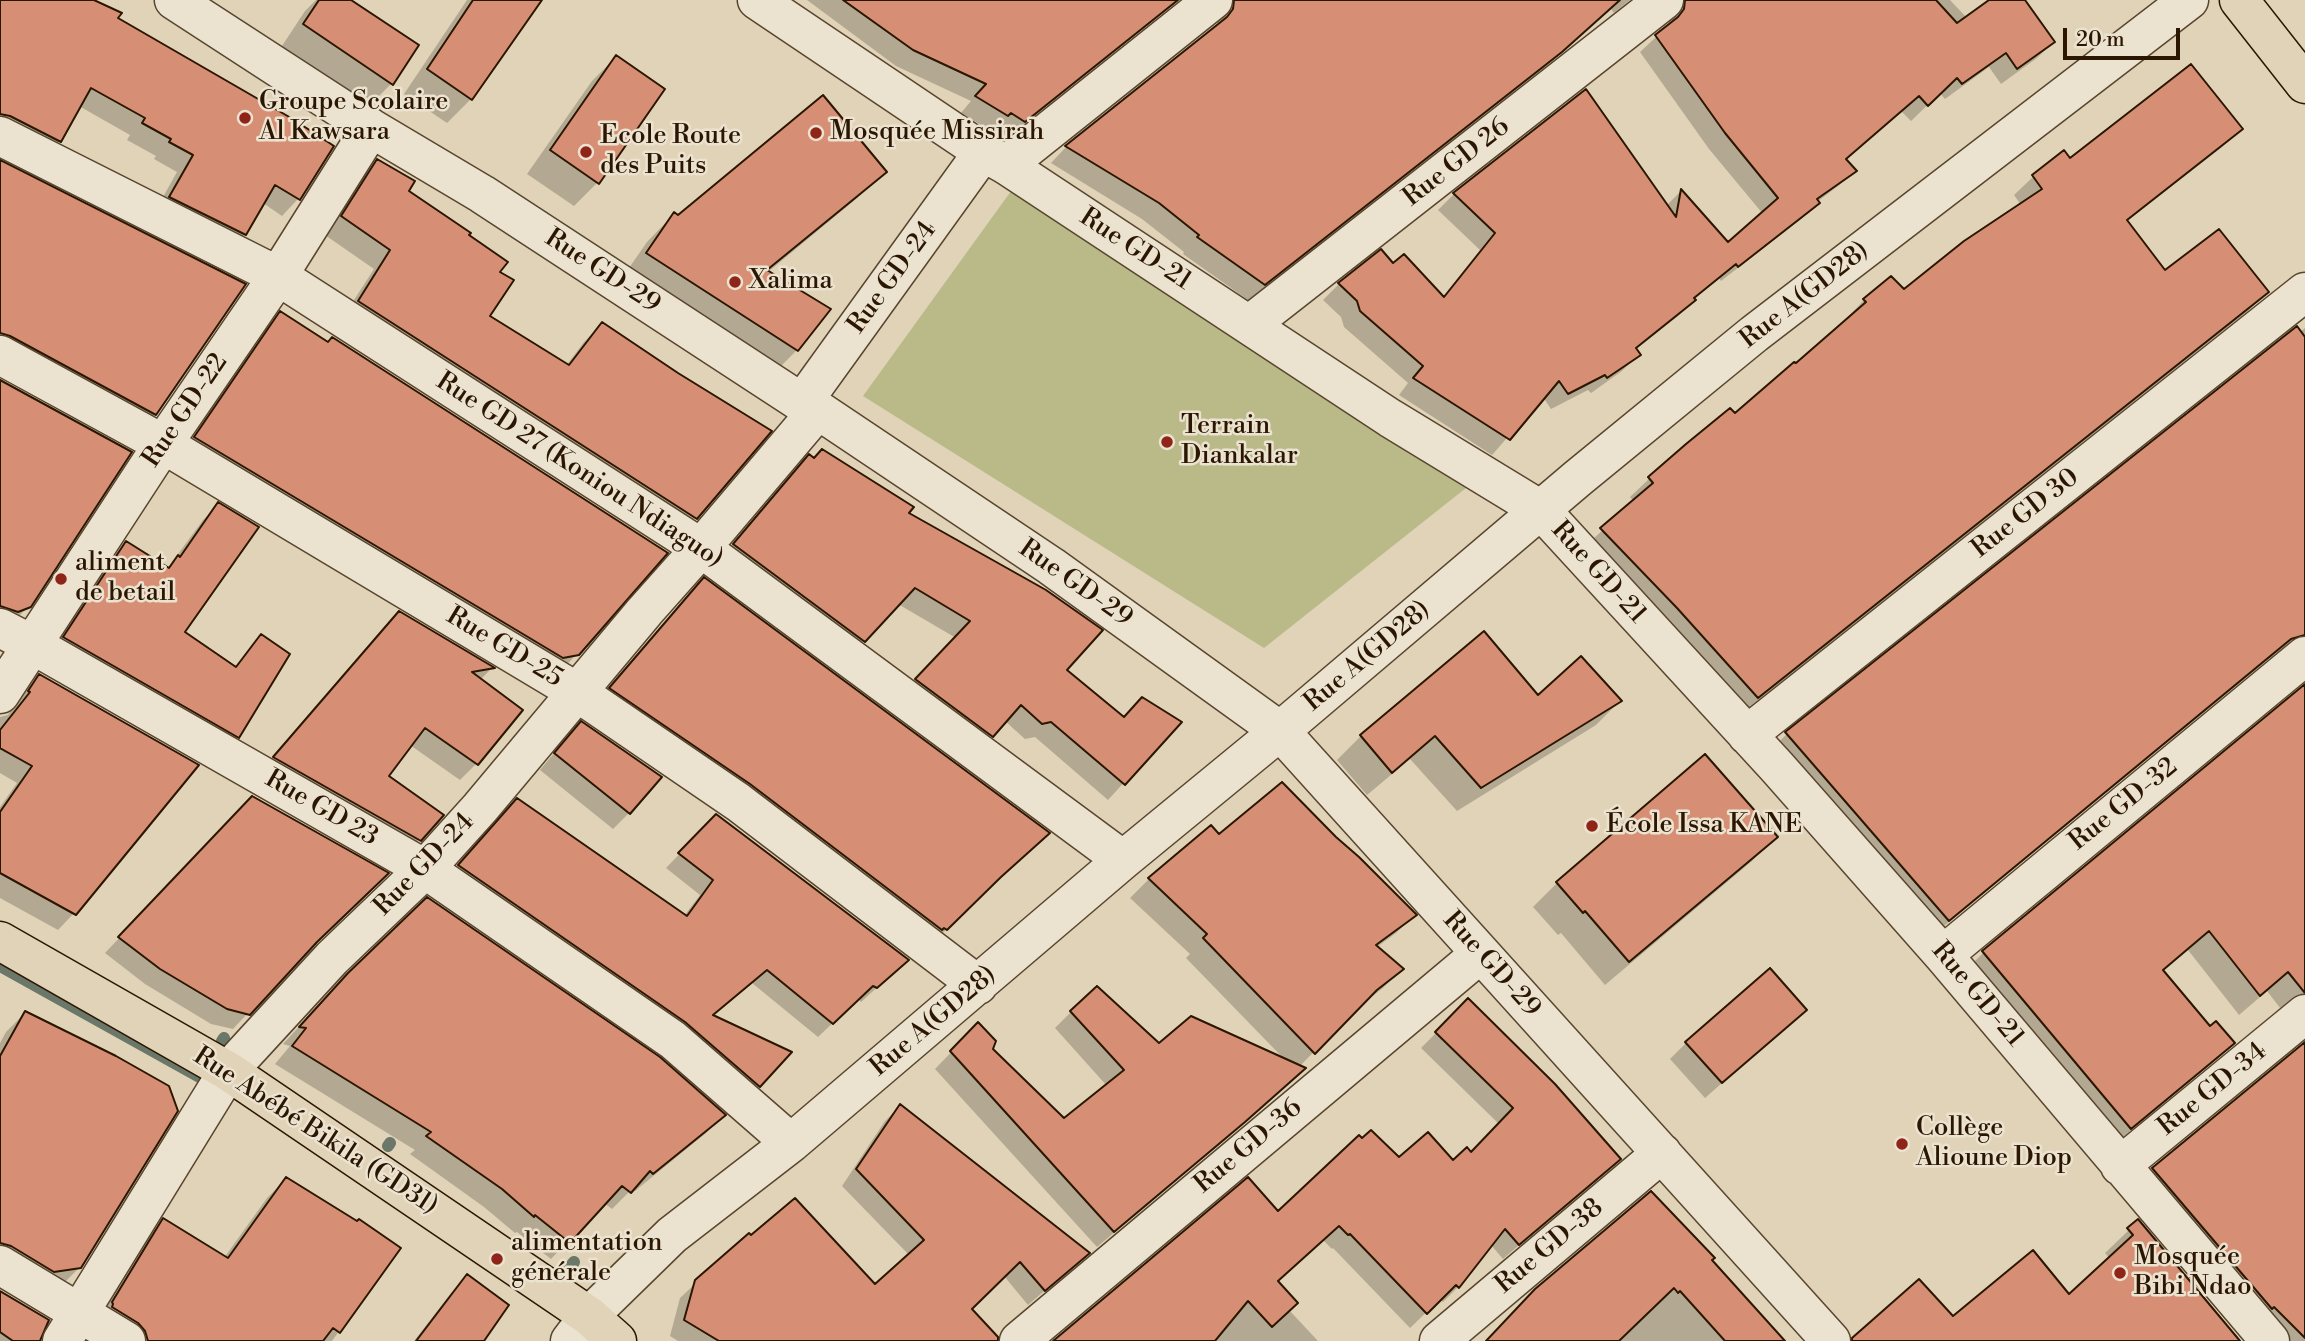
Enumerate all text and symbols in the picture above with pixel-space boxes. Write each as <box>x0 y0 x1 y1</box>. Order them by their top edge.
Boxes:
scale bar <box>2067 14 2184 58</box>
text: 20 m <box>2076 27 2125 53</box>
place label: Groupe Scolaire Al Kawsara <box>259 87 448 148</box>
marker: Groupe Scolaire Al Kawsara <box>237 110 253 126</box>
street label: Rue GD 26 <box>1398 112 1516 214</box>
place label: Mosquée Missirah <box>830 117 1044 149</box>
place label: Ecole Route des Puits <box>600 121 741 182</box>
marker: Mosquée Missirah <box>808 125 824 141</box>
marker: Ecole Route des Puits <box>578 144 594 160</box>
street label: Rue GD-21 <box>1073 202 1197 298</box>
street label: Rue GD-24 <box>842 216 944 340</box>
street label: Rue GD-29 <box>538 223 666 321</box>
street label: Rue A(GD28) <box>1734 236 1876 356</box>
place label: Xalima <box>749 266 833 298</box>
marker: Xalima <box>727 274 743 290</box>
street label: Rue GD-22 <box>137 348 235 474</box>
street label: Rue GD 27 (Koniou Ndiaguo) <box>430 366 728 576</box>
place label: Terrain Diankalar <box>1181 411 1298 472</box>
marker: Terrain Diankalar <box>1159 434 1175 450</box>
street label: Rue GD 30 <box>1966 462 2086 566</box>
street label: Rue GD-21 <box>1544 515 1652 631</box>
street label: Rue GD-29 <box>1012 534 1138 634</box>
place label: aliment de betail <box>75 548 175 610</box>
marker: aliment de betail <box>53 571 69 587</box>
street label: Rue A(GD28) <box>1298 595 1438 719</box>
street label: Rue GD-25 <box>440 601 568 695</box>
street label: Rue GD-32 <box>2064 752 2184 858</box>
street label: Rue GD 23 <box>259 764 383 854</box>
street label: Rue GD-24 <box>368 807 482 923</box>
place label: École Issa KANE <box>1606 810 1802 842</box>
marker: École Issa KANE <box>1584 818 1600 834</box>
street label: Rue GD-29 <box>1435 906 1547 1024</box>
street label: Rue GD-21 <box>1924 936 2030 1054</box>
street label: Rue A(GD28) <box>864 960 1004 1084</box>
street label: Rue GD-34 <box>2152 1037 2274 1143</box>
street label: Rue Abébé Bikila (GD31) <box>187 1041 443 1223</box>
street label: Rue GD-36 <box>1189 1093 1309 1201</box>
place label: Collège Alioune Diop <box>1916 1113 2072 1174</box>
marker: Collège Alioune Diop <box>1894 1136 1910 1152</box>
street label: Rue GD-38 <box>1490 1193 1610 1301</box>
place label: alimentation générale <box>511 1228 663 1290</box>
place label: Mosquée Bibi Ndao <box>2134 1242 2251 1304</box>
marker: alimentation générale <box>489 1251 505 1267</box>
marker: Mosquée Bibi Ndao <box>2112 1265 2128 1281</box>

